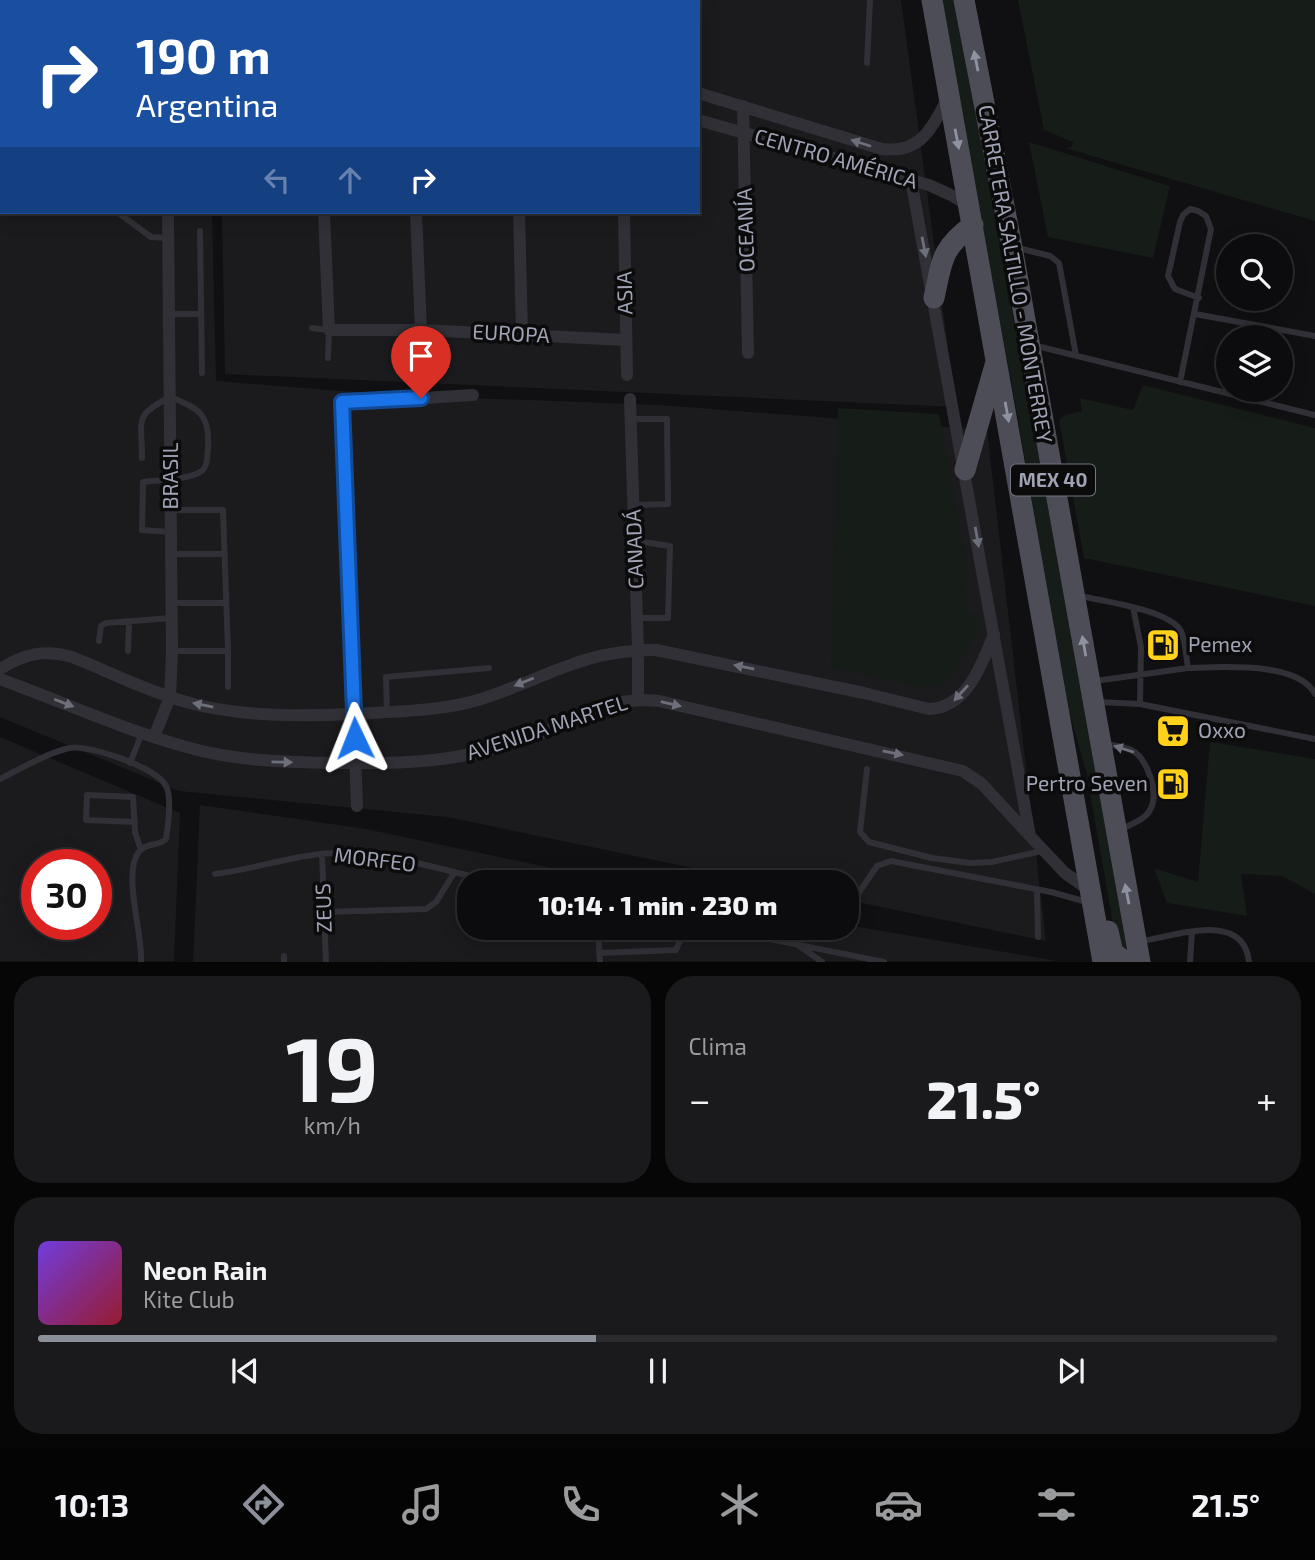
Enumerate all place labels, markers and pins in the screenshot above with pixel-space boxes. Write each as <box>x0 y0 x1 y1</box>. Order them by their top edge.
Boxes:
pin <box>391 326 451 398</box>
fuel station icon: Pemex <box>1144 626 1182 664</box>
place label: Pemex <box>1188 631 1252 656</box>
supermarket icon: Oxxo <box>1154 712 1192 750</box>
place label: Oxxo <box>1198 717 1246 742</box>
fuel station icon: Pertro Seven <box>1154 765 1192 803</box>
place label: Pertro Seven <box>1026 770 1148 795</box>

